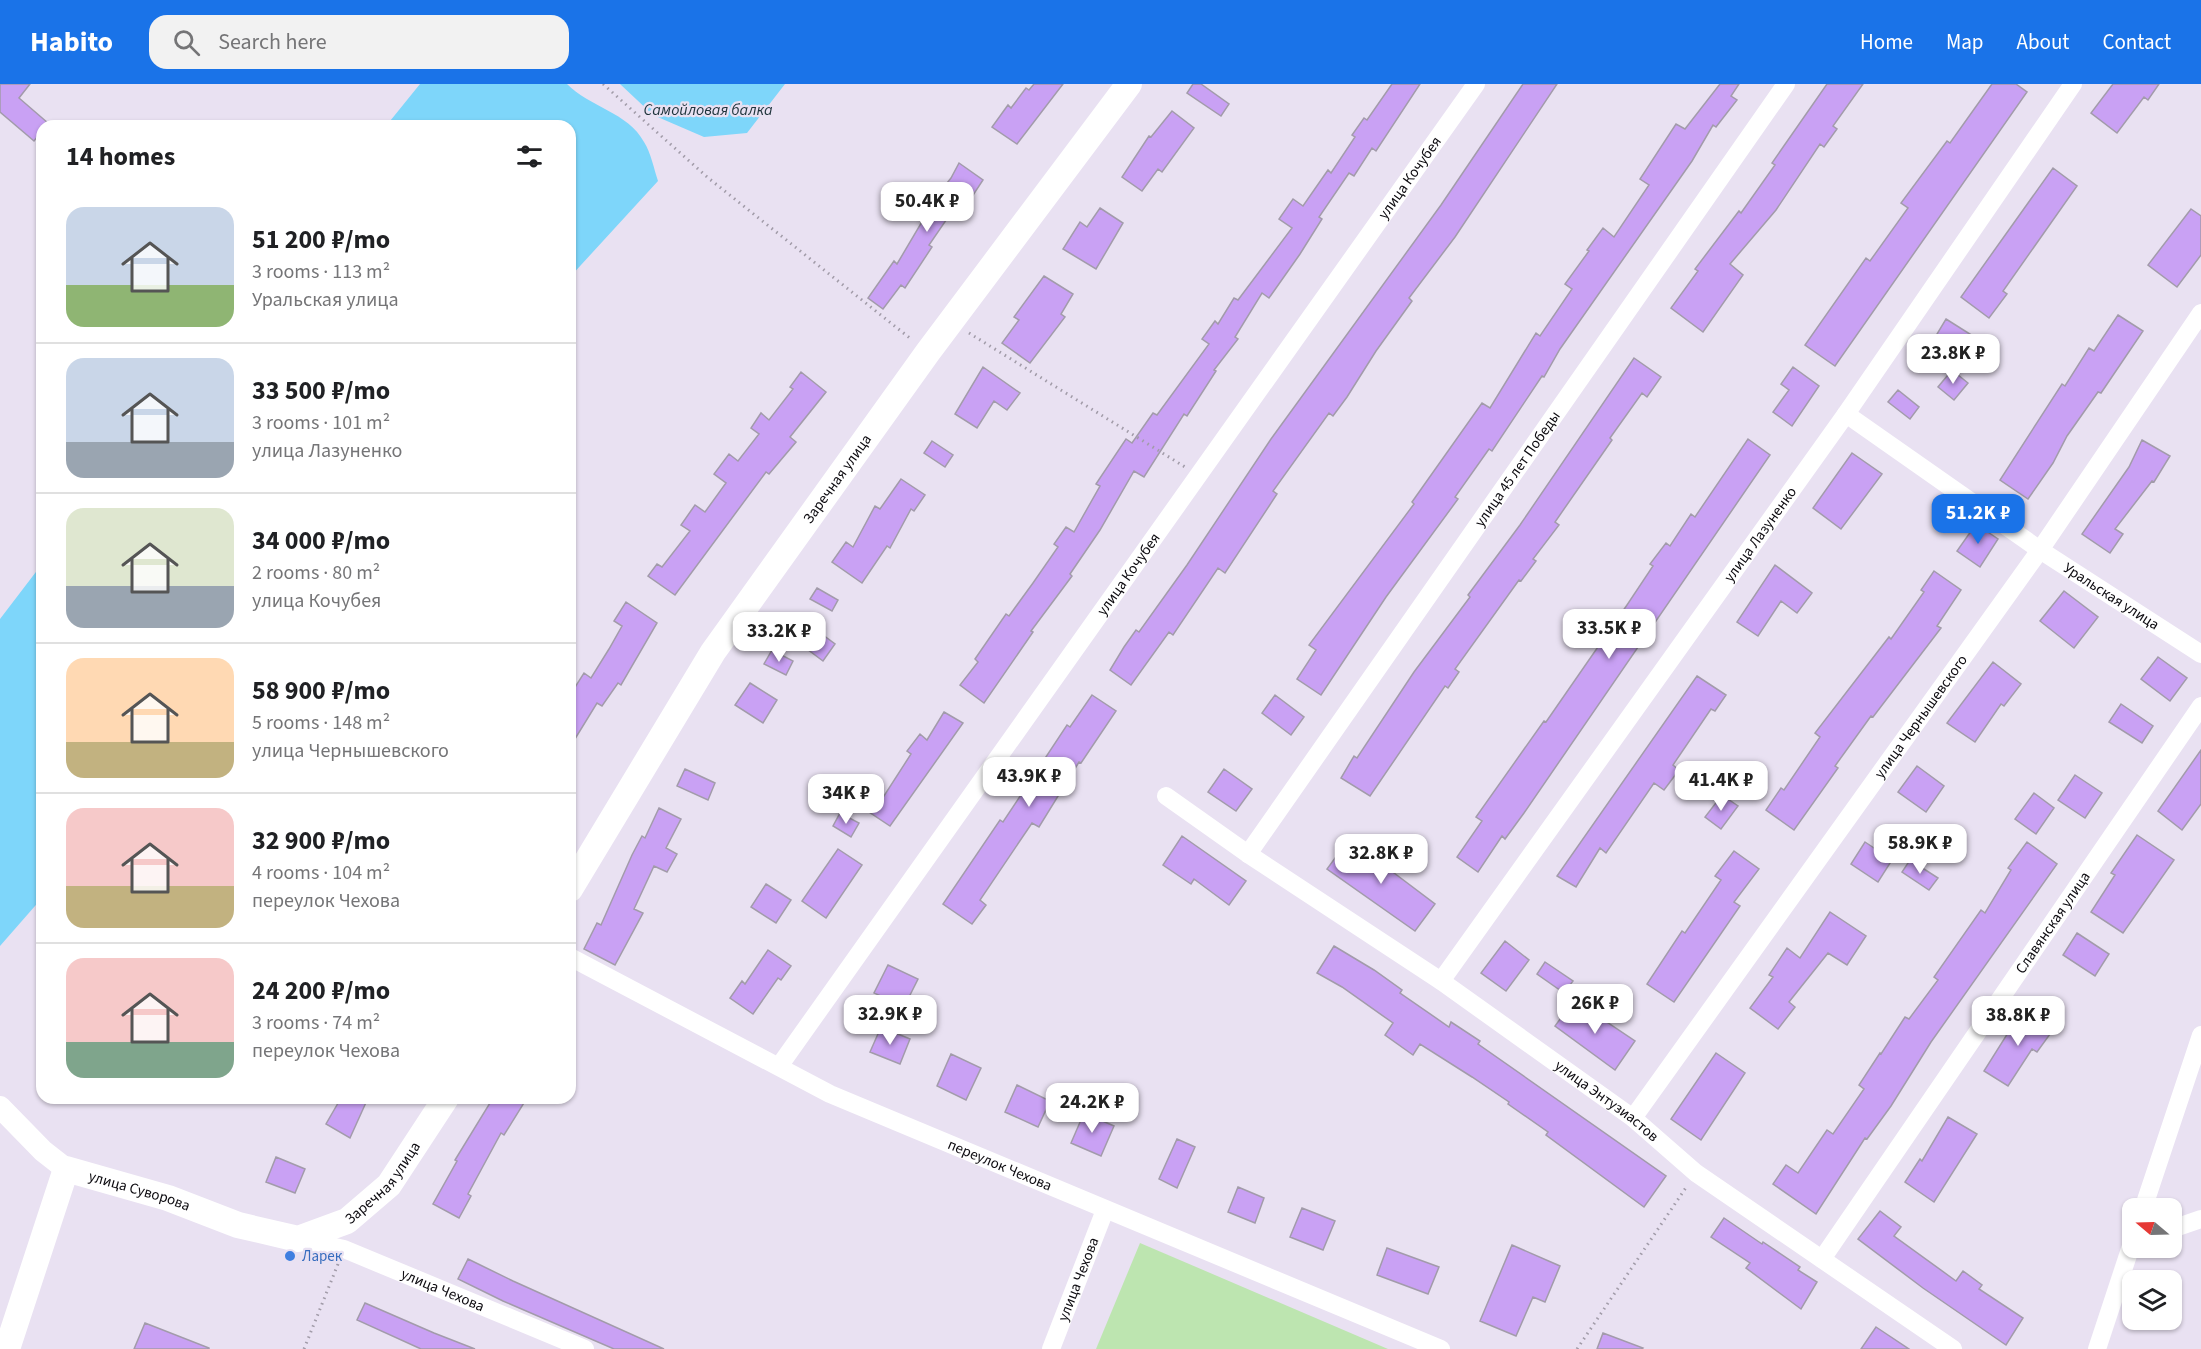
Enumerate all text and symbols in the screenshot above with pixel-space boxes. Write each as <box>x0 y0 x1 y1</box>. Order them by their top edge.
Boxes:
search box <box>149 15 569 69</box>
text: Habito <box>30 22 113 62</box>
icon: search <box>170 26 203 59</box>
text: Search here <box>218 26 327 58</box>
text: Home <box>1860 27 1913 57</box>
text: Map <box>1946 27 1984 57</box>
text: About <box>2017 27 2069 57</box>
text: Contact <box>2102 27 2171 57</box>
water label: Самойловая балка <box>643 99 773 121</box>
street label: улица Кочубея <box>1373 132 1446 223</box>
text: 14 homes <box>66 138 175 175</box>
icon: filters <box>513 140 546 173</box>
pin: 50.4K ₽ <box>872 182 982 233</box>
text: 50.4K ₽ <box>895 187 959 215</box>
text: 51 200 ₽/mo <box>252 221 390 258</box>
icon: home <box>114 231 186 303</box>
text: 3 rooms · 113 m² <box>252 258 390 286</box>
text: Уральская улица <box>252 286 399 314</box>
pin: 23.8K ₽ <box>1898 334 2008 385</box>
text: 23.8K ₽ <box>1921 339 1985 367</box>
text: 33 500 ₽/mo <box>252 372 390 409</box>
icon: home <box>114 382 186 454</box>
street label: улица 45 лет Победы <box>1469 407 1565 531</box>
text: 3 rooms · 101 m² <box>252 409 390 437</box>
street label: Заречная улица <box>798 430 876 528</box>
text: улица Лазуненко <box>252 437 402 465</box>
street label: улица Лазуненко <box>1719 482 1801 586</box>
pin: 51.2K ₽ <box>1923 494 2033 545</box>
text: 51.2K ₽ <box>1946 499 2010 527</box>
text: 34 000 ₽/mo <box>252 522 390 559</box>
street label: улица Кочубея <box>1092 528 1165 620</box>
icon: home <box>114 532 186 604</box>
street label: Уральская улица <box>2060 557 2163 635</box>
text: 2 rooms · 80 m² <box>252 559 380 587</box>
text: улица Кочубея <box>252 587 381 615</box>
pin: 33.5K ₽ <box>1554 609 1664 660</box>
pin: 33.2K ₽ <box>724 612 834 663</box>
text: 33.5K ₽ <box>1577 614 1641 642</box>
text: 33.2K ₽ <box>747 617 811 645</box>
street label: улица Чернышевского <box>1869 650 1972 783</box>
text: 58 900 ₽/mo <box>252 672 390 709</box>
icon: home <box>114 682 186 754</box>
text: 5 rooms · 148 m² <box>252 709 390 737</box>
text: улица Чернышевского <box>252 737 449 765</box>
pin: 43.9K ₽ <box>974 757 1084 808</box>
pin: 41.4K ₽ <box>1666 761 1776 812</box>
text: 43.9K ₽ <box>997 762 1061 790</box>
text: 41.4K ₽ <box>1689 766 1753 794</box>
pin: 34K ₽ <box>804 774 888 825</box>
text: 34K ₽ <box>822 779 870 807</box>
text: 32 900 ₽/mo <box>252 822 390 859</box>
pin: 58.9K ₽ <box>1865 824 1975 875</box>
text: 58.9K ₽ <box>1888 829 1952 857</box>
icon: home <box>114 832 186 904</box>
pin: 32.8K ₽ <box>1326 834 1436 885</box>
text: 32.8K ₽ <box>1349 839 1413 867</box>
text: 4 rooms · 104 m² <box>252 859 390 887</box>
street label: Славянская улица <box>2010 867 2095 978</box>
text: переулок Чехова <box>252 887 400 915</box>
text: 24 200 ₽/mo <box>252 972 390 1009</box>
icon: home <box>114 982 186 1054</box>
pin: 26K ₽ <box>1553 984 1637 1035</box>
text: 26K ₽ <box>1571 989 1619 1017</box>
pin: 32.9K ₽ <box>835 995 945 1046</box>
pin: 38.8K ₽ <box>1963 996 2073 1047</box>
text: 32.9K ₽ <box>858 1000 922 1028</box>
text: 38.8K ₽ <box>1986 1001 2050 1029</box>
text: 3 rooms · 74 m² <box>252 1009 380 1037</box>
text: переулок Чехова <box>252 1037 400 1065</box>
street label: улица Энтузиастов <box>1550 1055 1664 1147</box>
pin: 24.2K ₽ <box>1037 1083 1147 1134</box>
text: 24.2K ₽ <box>1060 1088 1124 1116</box>
street label: переулок Чехова <box>945 1134 1055 1196</box>
street label: Заречная улица <box>340 1137 425 1229</box>
street label: улица Суворова <box>86 1165 193 1216</box>
north arrow <box>2122 1198 2182 1258</box>
map controls <box>2122 1198 2182 1330</box>
street label: улица Чехова <box>1052 1234 1104 1324</box>
place label: Ларек <box>302 1246 343 1267</box>
marker: Ларек <box>283 1249 297 1263</box>
street label: улица Чехова <box>398 1263 488 1317</box>
button: layers <box>2122 1270 2182 1330</box>

